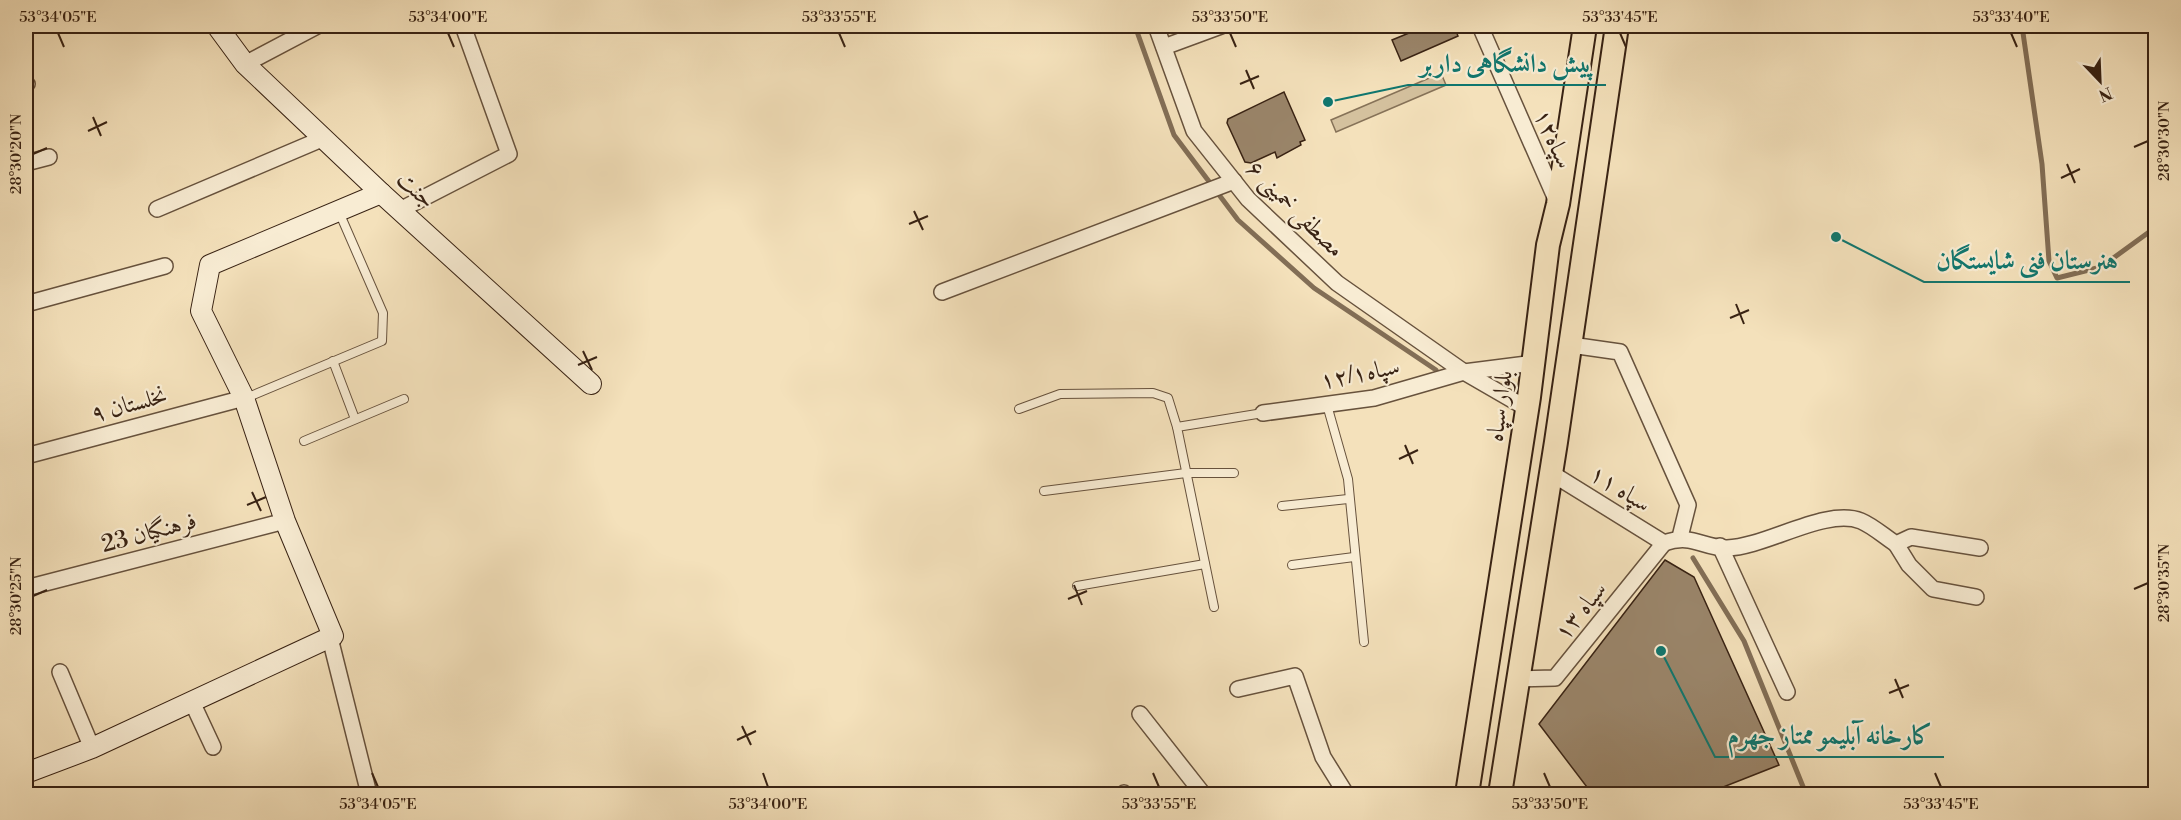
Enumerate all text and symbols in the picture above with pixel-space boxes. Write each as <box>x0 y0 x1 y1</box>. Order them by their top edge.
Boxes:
text: 53°34'05"E <box>19 8 97 27</box>
text: 53°34'00"E <box>409 8 487 27</box>
text: 53°33'55"E <box>802 8 876 27</box>
text: 53°33'50"E <box>1192 8 1268 27</box>
text: 53°33'45"E <box>1582 8 1658 27</box>
text: 53°33'40"E <box>1972 8 2050 27</box>
callout: پیش دانشگاهی داربر <box>1408 41 1606 85</box>
text: پیش دانشگاهی داربر <box>1417 46 1594 81</box>
north arrow <box>2070 51 2130 111</box>
text: N <box>2095 82 2115 106</box>
text: 28°30'30"N <box>2155 101 2174 181</box>
street label: سپاه۱۲ <box>1527 105 1579 173</box>
text: 28°30'20"N <box>7 114 26 194</box>
street label: مصطفی خمینی ۶ <box>1239 154 1350 265</box>
street label: جنت <box>390 164 442 216</box>
callout: هنرستان فنی شایستگان <box>1924 238 2130 282</box>
text: هنرستان فنی شایستگان <box>1936 243 2118 279</box>
street label: سپاه۱۲/۱ <box>1318 352 1402 396</box>
street label: بلوار سپاه <box>1480 368 1520 444</box>
street label: نخلستان ۹ <box>88 380 170 430</box>
street label: سپاه ۱۱ <box>1584 459 1656 519</box>
street label: فرهنگیان 23 <box>98 506 200 560</box>
text: 28°30'35"N <box>2155 544 2174 622</box>
text: 28°30'25"N <box>7 557 26 635</box>
street label: سپاه ۱۳ <box>1548 576 1614 646</box>
callout: کارخانه آبلیمو ممتاز جهرم <box>1715 713 1944 757</box>
text: کارخانه آبلیمو ممتاز جهرم <box>1728 719 1932 758</box>
text: 53°34'05"E <box>339 795 417 814</box>
text: 53°34'00"E <box>729 795 807 814</box>
text: 53°33'55"E <box>1122 795 1196 814</box>
text: 53°33'50"E <box>1512 795 1588 814</box>
text: 53°33'45"E <box>1903 795 1979 814</box>

